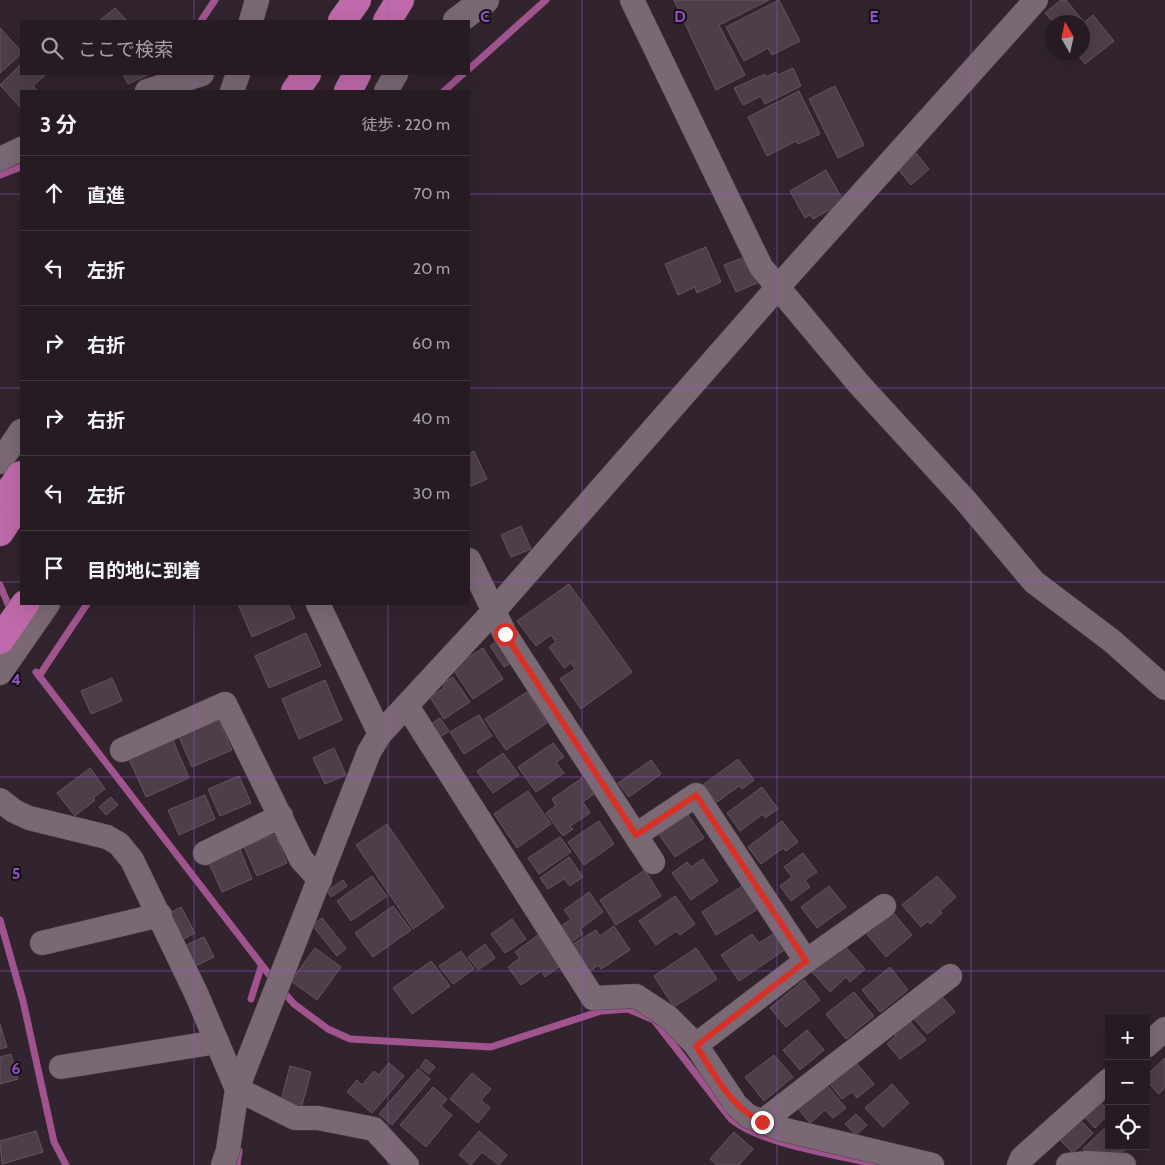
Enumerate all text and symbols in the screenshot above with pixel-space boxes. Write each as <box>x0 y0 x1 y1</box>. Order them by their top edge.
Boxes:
text: C <box>480 7 490 26</box>
text: D <box>674 7 686 26</box>
text: E <box>869 7 879 26</box>
north arrow <box>1045 15 1090 60</box>
search box <box>20 20 470 75</box>
icon: search <box>38 34 66 62</box>
text: ここで検索 <box>78 38 173 61</box>
text: 3 分 <box>40 112 77 137</box>
text: 徒歩 · 220 m <box>361 115 450 134</box>
icon: ahead <box>40 179 68 207</box>
text: 直進 <box>87 184 125 207</box>
text: 70 m <box>413 184 450 203</box>
icon: left <box>40 254 68 282</box>
text: 左折 <box>87 259 125 282</box>
text: 20 m <box>413 259 450 278</box>
icon: right <box>40 329 68 357</box>
text: 右折 <box>87 334 125 357</box>
text: 60 m <box>412 334 450 353</box>
icon: right <box>40 404 68 432</box>
text: 右折 <box>87 409 125 432</box>
text: 40 m <box>412 409 450 428</box>
icon: left <box>40 479 68 507</box>
text: 左折 <box>87 484 125 507</box>
text: 30 m <box>413 484 450 503</box>
icon: arrive <box>40 554 68 582</box>
text: 目的地に到着 <box>87 559 201 582</box>
route start <box>494 623 517 646</box>
text: 4 <box>11 670 21 689</box>
text: 5 <box>12 864 20 883</box>
map controls <box>1105 1015 1150 1150</box>
button: + <box>1105 1015 1150 1060</box>
text: 6 <box>12 1059 21 1078</box>
button: − <box>1105 1060 1150 1105</box>
button: locate <box>1105 1105 1150 1150</box>
route end <box>751 1111 774 1134</box>

